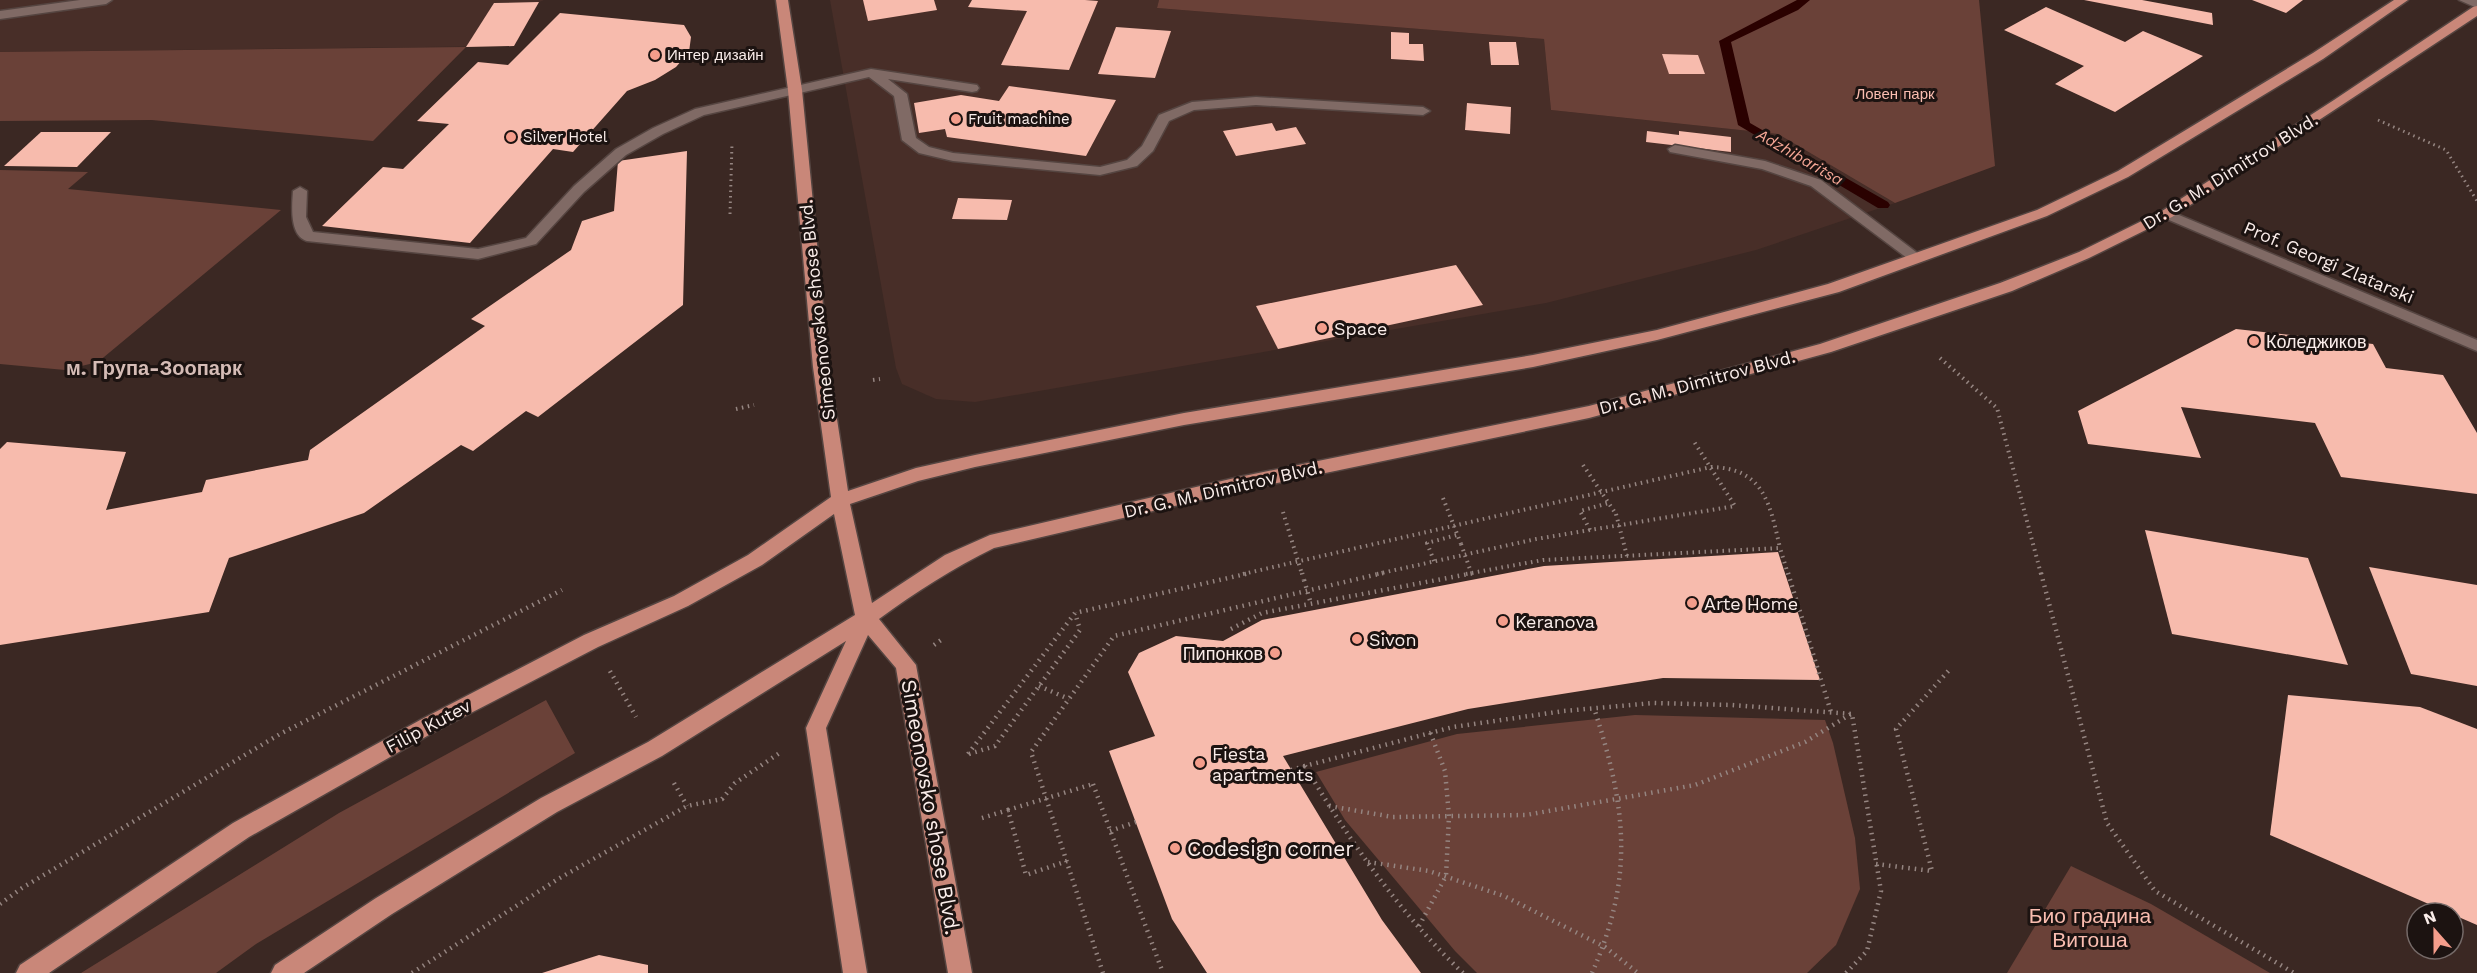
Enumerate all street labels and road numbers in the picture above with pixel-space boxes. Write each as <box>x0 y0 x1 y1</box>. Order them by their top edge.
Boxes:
street label: Dr. G. M. Dimitrov Blvd. <box>2139 108 2321 234</box>
street label: Simeonovsko shose Blvd. <box>795 199 839 421</box>
street label: Prof. Georgi Zlatarski <box>2241 217 2417 307</box>
street label: Dr. G. M. Dimitrov Blvd. <box>1597 346 1797 418</box>
street label: Dr. G. M. Dimitrov Blvd. <box>1122 456 1324 522</box>
street label: Simeonovsko shose Blvd. <box>896 677 966 937</box>
street label: Filip Kutev <box>382 695 475 757</box>

